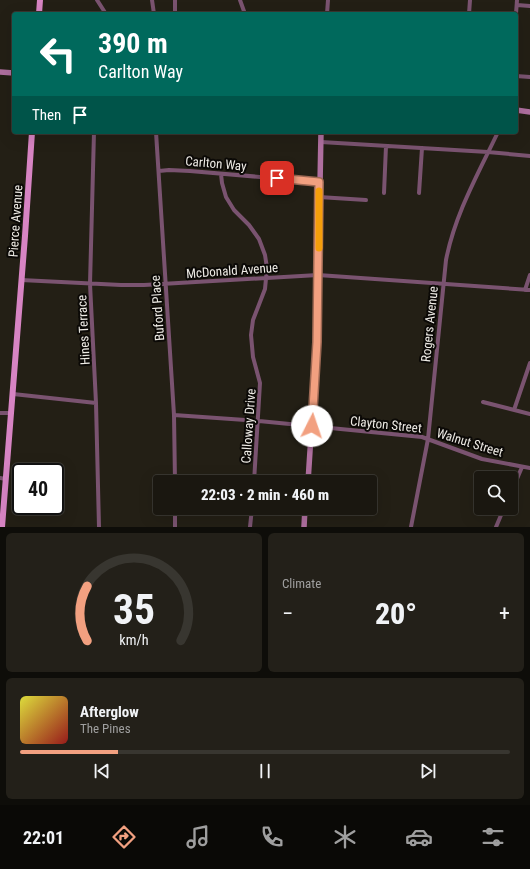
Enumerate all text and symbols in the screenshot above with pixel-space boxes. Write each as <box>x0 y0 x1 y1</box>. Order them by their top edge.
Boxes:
text: 390 m <box>98 27 168 60</box>
icon: left <box>32 28 84 80</box>
text: Carlton Way <box>98 61 183 82</box>
icon: arrive <box>69 104 91 126</box>
text: Then <box>32 106 61 124</box>
street label: Carlton Way <box>185 153 248 174</box>
pin <box>260 161 294 195</box>
icon: arrive <box>266 167 288 189</box>
street label: Pierce Avenue <box>5 184 26 258</box>
street label: McDonald Avenue <box>186 260 279 281</box>
street label: Buford Place <box>148 275 167 341</box>
street label: Rogers Avenue <box>418 285 441 363</box>
street label: Hines Terrace <box>74 294 93 365</box>
street label: Calloway Drive <box>238 388 259 464</box>
position arrow <box>291 405 333 447</box>
street label: Clayton Street <box>349 413 423 436</box>
street label: Walnut Street <box>435 425 505 460</box>
speed limit sign: 40 <box>12 463 64 515</box>
map controls <box>474 471 518 515</box>
button: search <box>474 471 518 515</box>
text: 22:03 · 2 min · 460 m <box>201 486 329 504</box>
text: Climate <box>282 576 321 591</box>
text: 35 <box>113 584 155 633</box>
text: 20° <box>375 596 417 631</box>
text: − <box>282 601 293 626</box>
text: + <box>499 601 510 626</box>
text: km/h <box>119 631 149 647</box>
text: Afterglow <box>80 703 139 721</box>
text: The Pines <box>80 721 131 736</box>
icon: previous <box>91 760 113 782</box>
icon: pause <box>254 760 276 782</box>
icon: next <box>417 760 439 782</box>
icon: directions <box>110 823 138 851</box>
icon: music <box>184 823 212 851</box>
icon: phone <box>258 823 286 851</box>
icon: climate <box>331 823 359 851</box>
icon: car <box>405 823 433 851</box>
icon: filters <box>479 823 507 851</box>
text: 22:01 <box>23 827 64 848</box>

